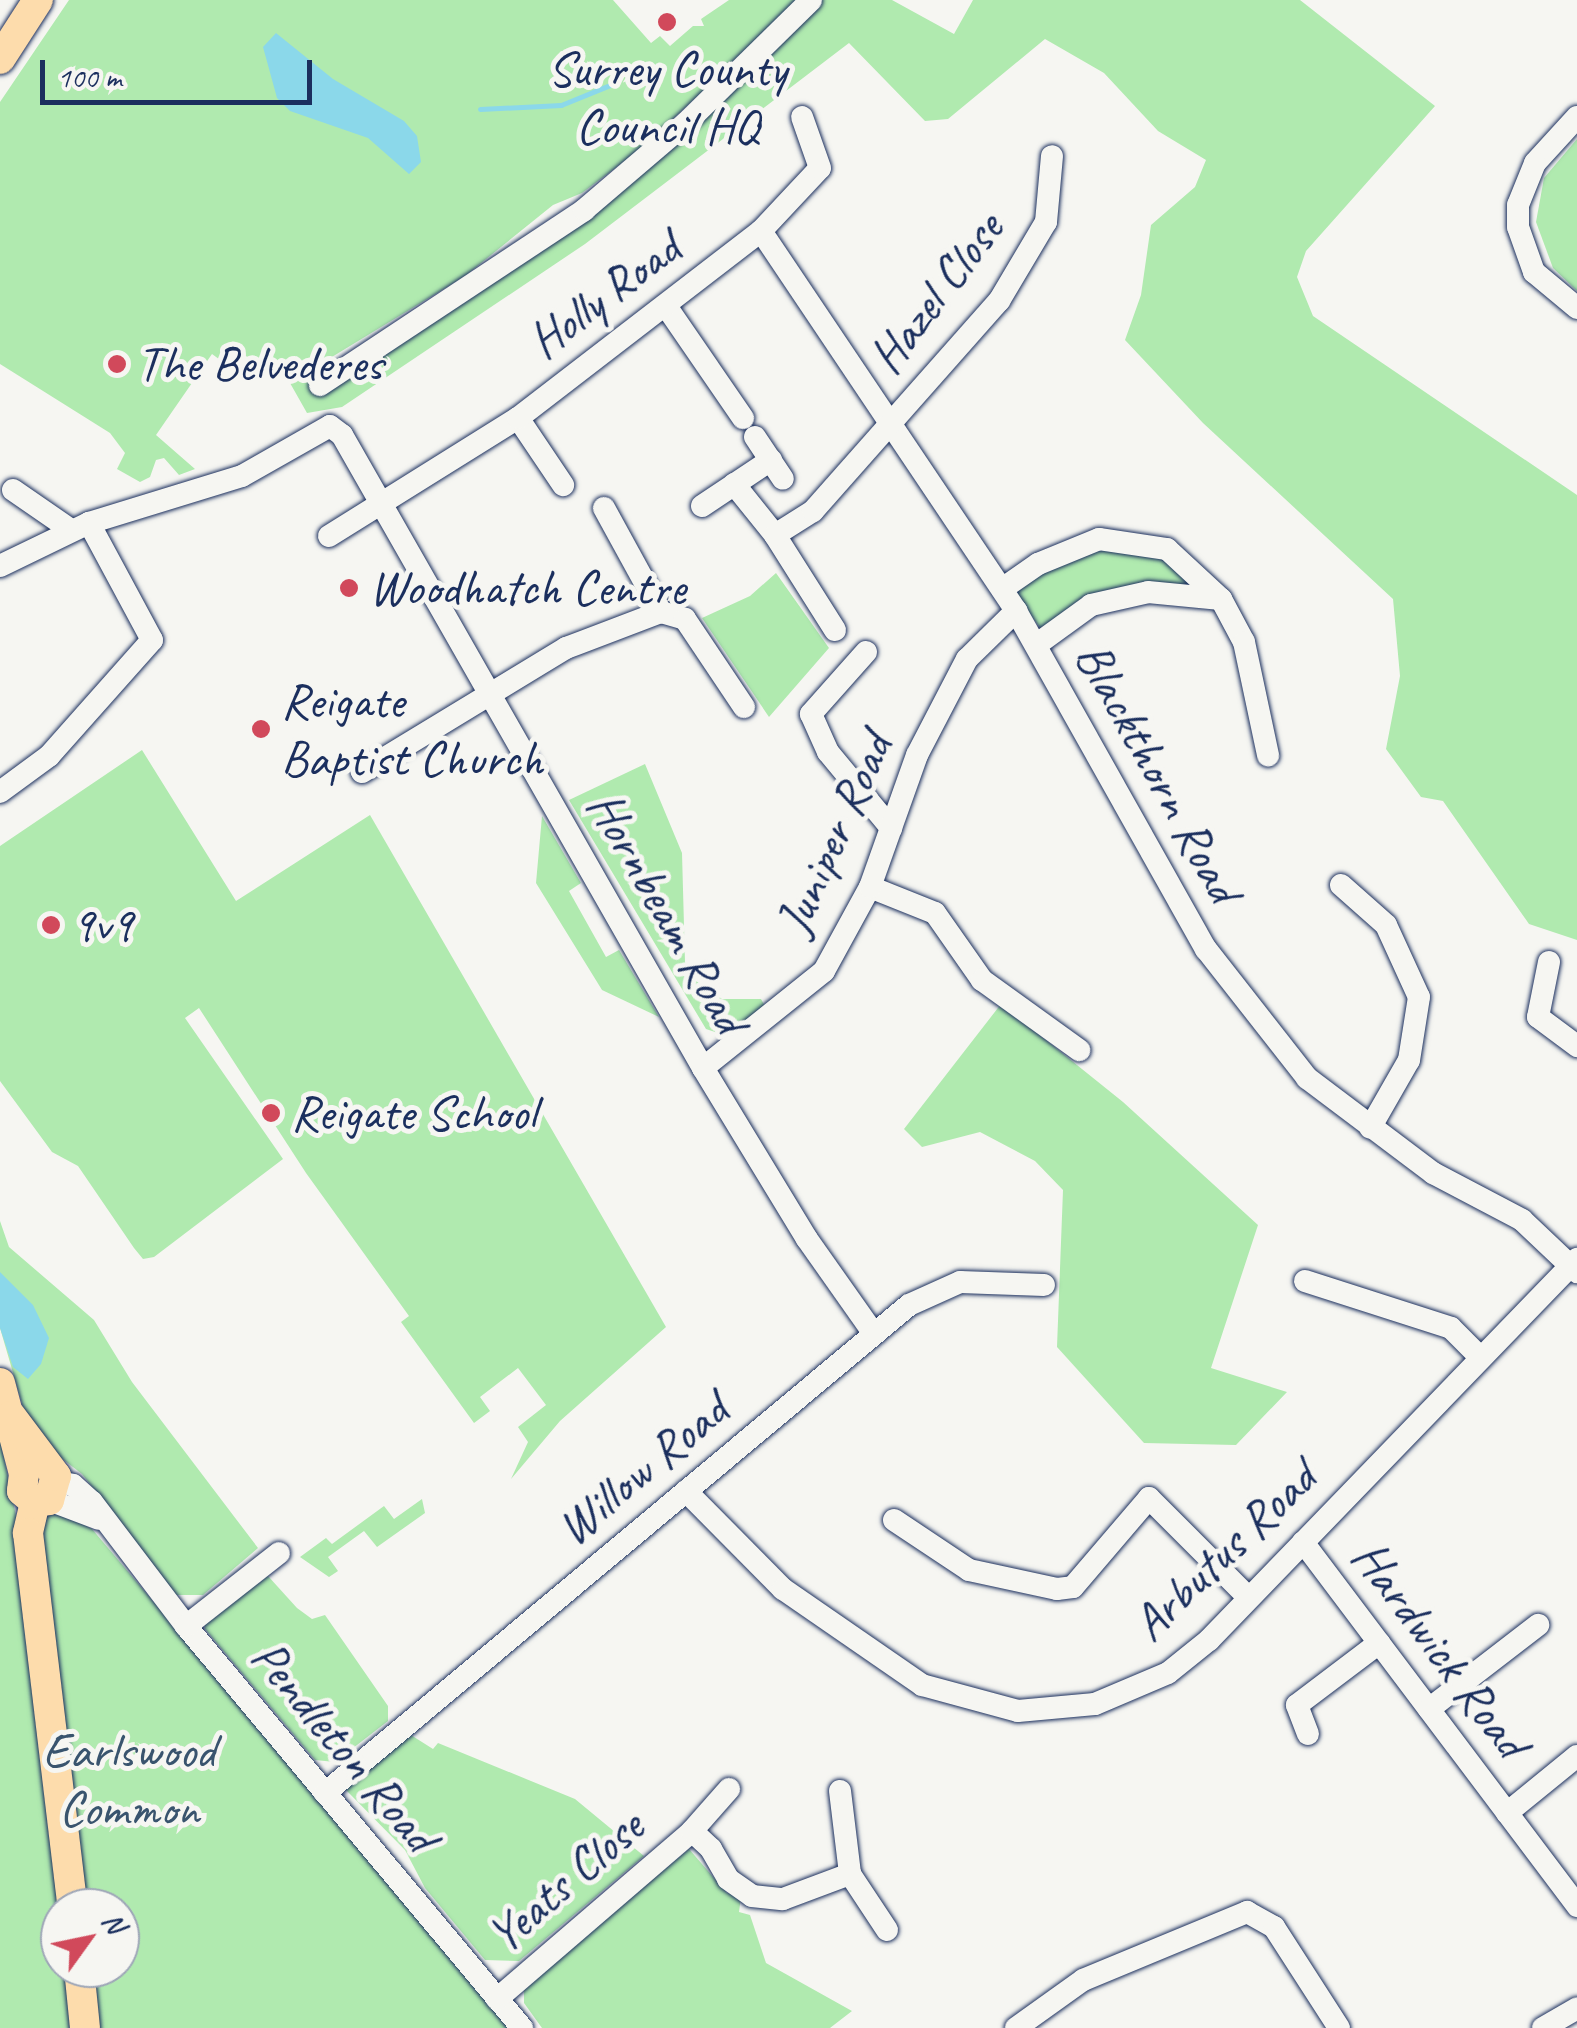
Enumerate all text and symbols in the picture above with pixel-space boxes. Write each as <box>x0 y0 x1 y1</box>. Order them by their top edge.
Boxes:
marker: Surrey County Council HQ <box>656 11 678 33</box>
place label: Surrey County Council HQ <box>547 38 787 156</box>
scale bar <box>45 40 318 102</box>
text: 100 m <box>57 58 122 96</box>
street label: Hazel Close <box>856 201 1016 385</box>
street label: Holly Road <box>516 218 692 372</box>
place label: The Belvederes <box>137 334 384 394</box>
marker: The Belvederes <box>106 353 128 375</box>
place label: Woodhatch Centre <box>369 558 685 618</box>
marker: Woodhatch Centre <box>338 577 360 599</box>
street label: Blackthorn Road <box>1062 632 1254 912</box>
place label: Reigate Baptist Church <box>281 670 544 788</box>
marker: Reigate Baptist Church <box>250 718 272 740</box>
street label: Juniper Road <box>763 724 905 944</box>
street label: Hornbeam Road <box>574 781 760 1043</box>
place label: 9v9 <box>71 895 133 955</box>
marker: 9v9 <box>40 914 62 936</box>
place label: Reigate School <box>291 1083 534 1143</box>
marker: Reigate School <box>260 1102 282 1124</box>
street label: Willow Road <box>545 1381 739 1557</box>
street label: Arbutus Road <box>1120 1449 1328 1653</box>
street label: Hardwick Road <box>1339 1529 1541 1769</box>
street label: Pendleton Road <box>238 1628 450 1864</box>
park label: Earlswood Common <box>43 1720 215 1838</box>
street label: Yeats Close <box>475 1797 655 1965</box>
north arrow <box>40 1888 140 1988</box>
text: N <box>95 1906 133 1939</box>

